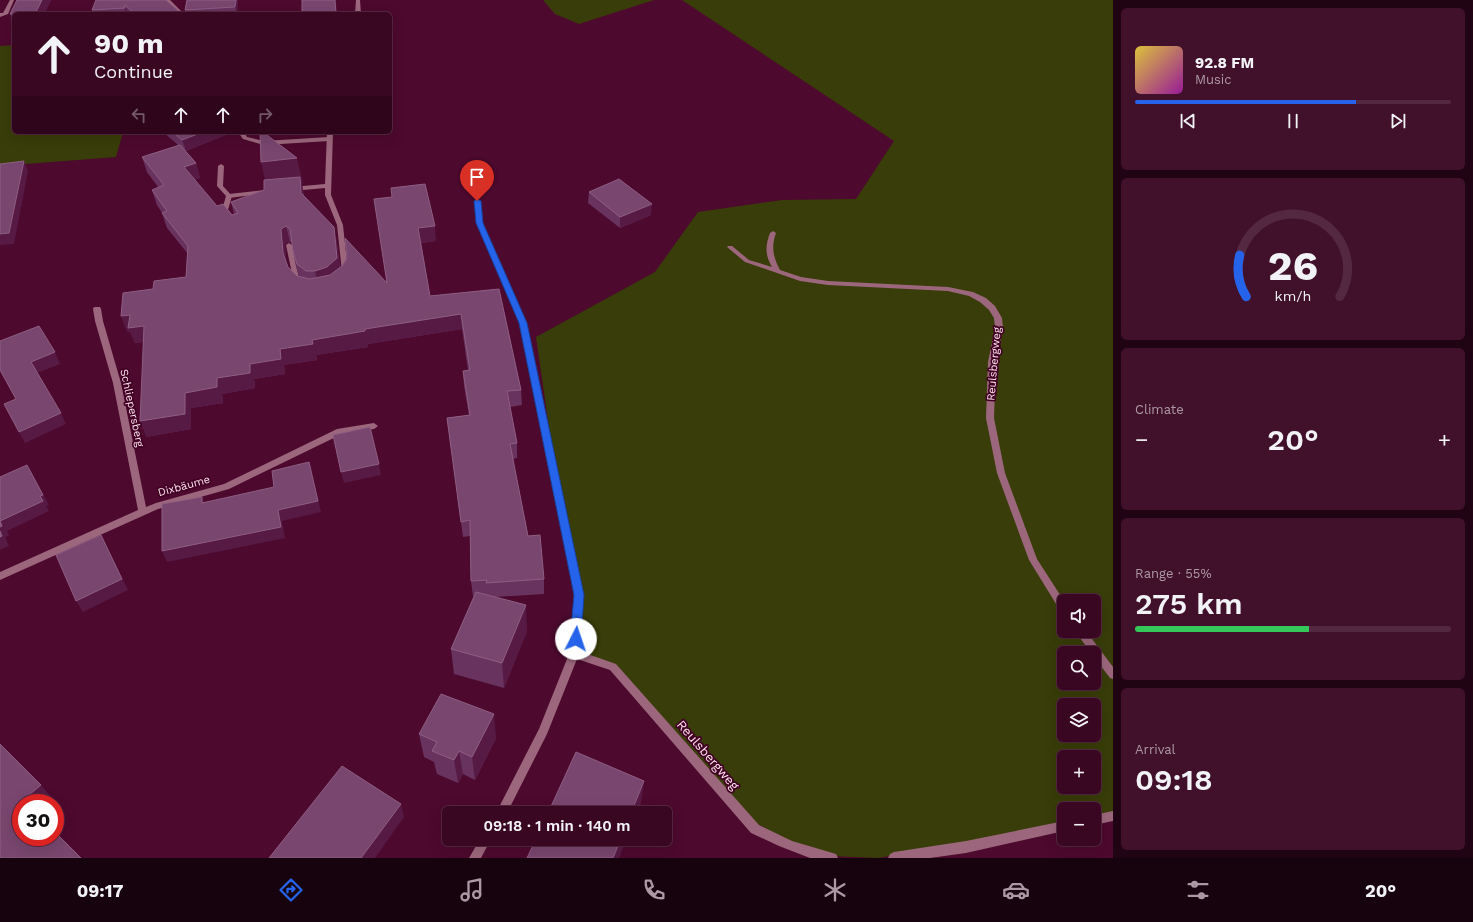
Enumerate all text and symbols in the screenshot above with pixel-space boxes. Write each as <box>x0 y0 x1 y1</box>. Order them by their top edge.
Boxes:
text: 90 m <box>94 27 164 60</box>
icon: ahead <box>28 28 80 80</box>
text: 92.8 FM <box>1195 54 1254 72</box>
text: Continue <box>94 61 173 82</box>
text: Music <box>1195 72 1232 87</box>
icon: left <box>128 104 150 126</box>
icon: ahead <box>170 104 192 126</box>
icon: ahead <box>212 104 234 126</box>
icon: right <box>254 104 276 126</box>
icon: previous <box>1177 110 1199 132</box>
icon: pause <box>1282 110 1304 132</box>
icon: next <box>1387 110 1409 132</box>
pin <box>460 160 494 201</box>
icon: arrive <box>466 166 488 188</box>
text: 26 <box>1268 241 1318 290</box>
text: km/h <box>1275 288 1311 304</box>
street label: Reulsbergweg <box>984 327 1004 401</box>
street label: Schliepersberg <box>117 368 147 448</box>
text: Climate <box>1135 402 1184 417</box>
text: 20° <box>1267 422 1319 457</box>
text: − <box>1135 427 1148 452</box>
text: + <box>1438 427 1451 452</box>
street label: Dixbäume <box>157 473 211 499</box>
text: Range · 55% <box>1135 566 1212 581</box>
text: 275 km <box>1135 586 1243 621</box>
map controls <box>1057 594 1101 846</box>
button: sound <box>1057 594 1101 638</box>
position arrow <box>555 618 597 660</box>
button: search <box>1057 646 1101 690</box>
button: layers <box>1057 698 1101 742</box>
street label: Reulsbergweg <box>674 717 742 793</box>
text: Arrival <box>1135 742 1176 757</box>
button: + <box>1057 750 1101 794</box>
text: 09:18 <box>1135 762 1213 797</box>
speed limit sign: 30 <box>12 794 64 846</box>
button: − <box>1057 802 1101 846</box>
text: 09:18 · 1 min · 140 m <box>483 817 631 835</box>
icon: directions <box>277 876 305 904</box>
icon: music <box>458 876 486 904</box>
icon: phone <box>640 876 668 904</box>
icon: climate <box>821 876 849 904</box>
icon: car <box>1002 876 1030 904</box>
icon: filters <box>1184 876 1212 904</box>
text: 09:17 <box>77 880 124 901</box>
text: 20° <box>1365 880 1396 901</box>

